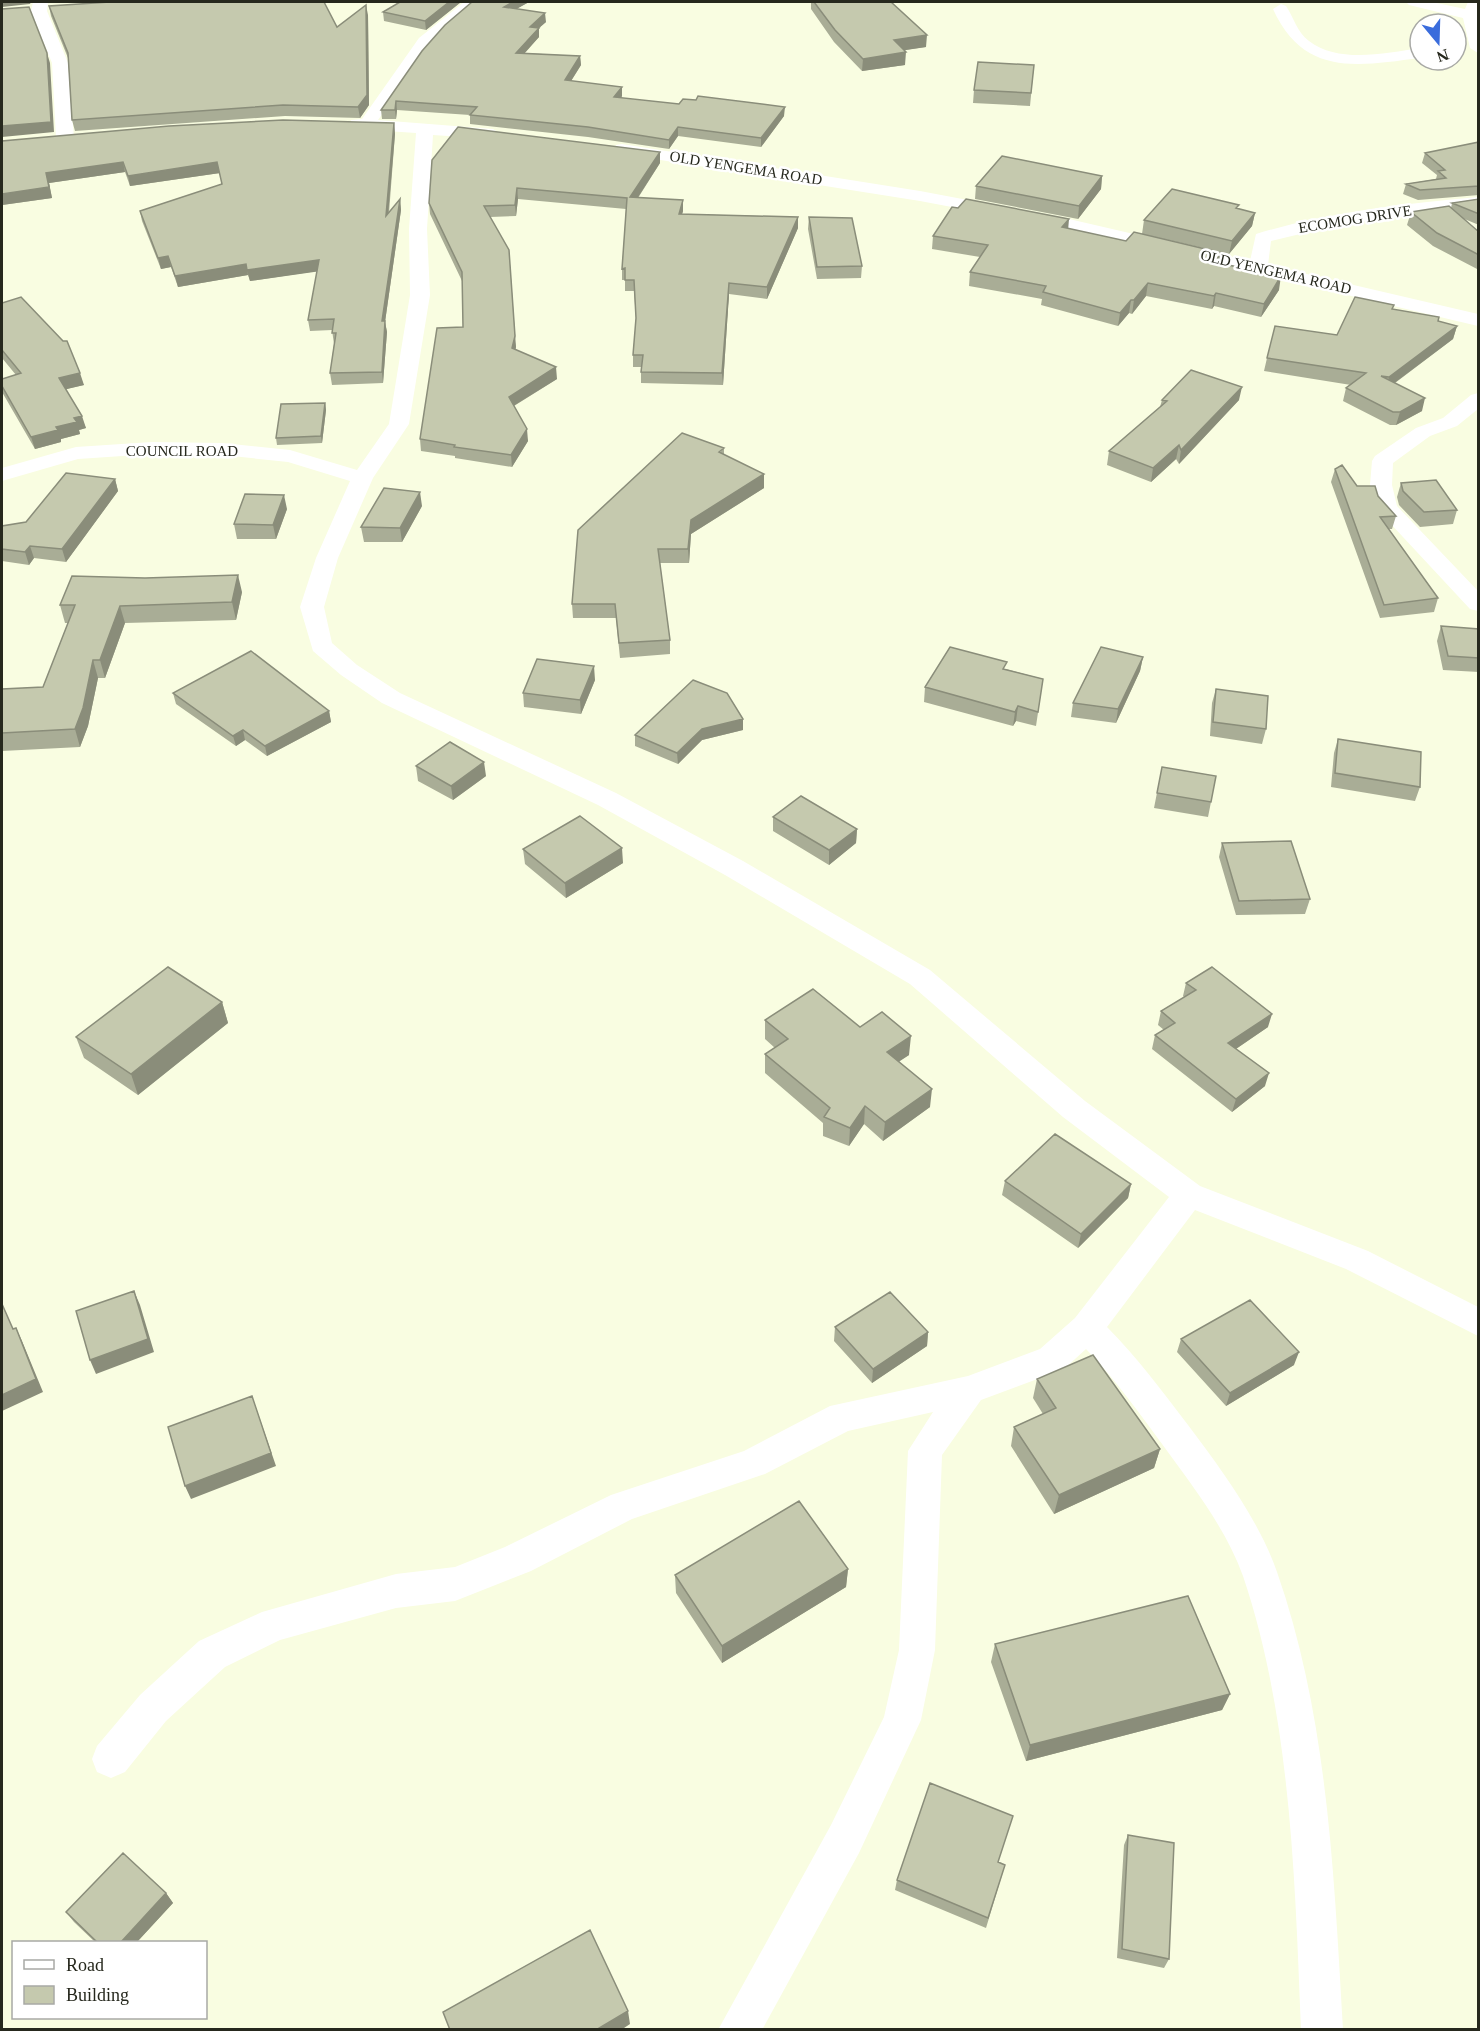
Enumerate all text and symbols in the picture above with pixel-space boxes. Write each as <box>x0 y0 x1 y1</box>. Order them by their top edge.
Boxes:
north arrow <box>1408 12 1468 72</box>
text: N <box>1434 46 1451 66</box>
street label: OLD YENGEMA ROAD <box>668 148 824 188</box>
street label: ECOMOG DRIVE <box>1297 202 1413 236</box>
street label: OLD YENGEMA ROAD <box>1199 247 1353 297</box>
street label: COUNCIL ROAD <box>126 443 238 459</box>
legend <box>12 1941 207 2019</box>
text: Road <box>66 1955 104 1975</box>
text: Building <box>66 1985 129 2005</box>

